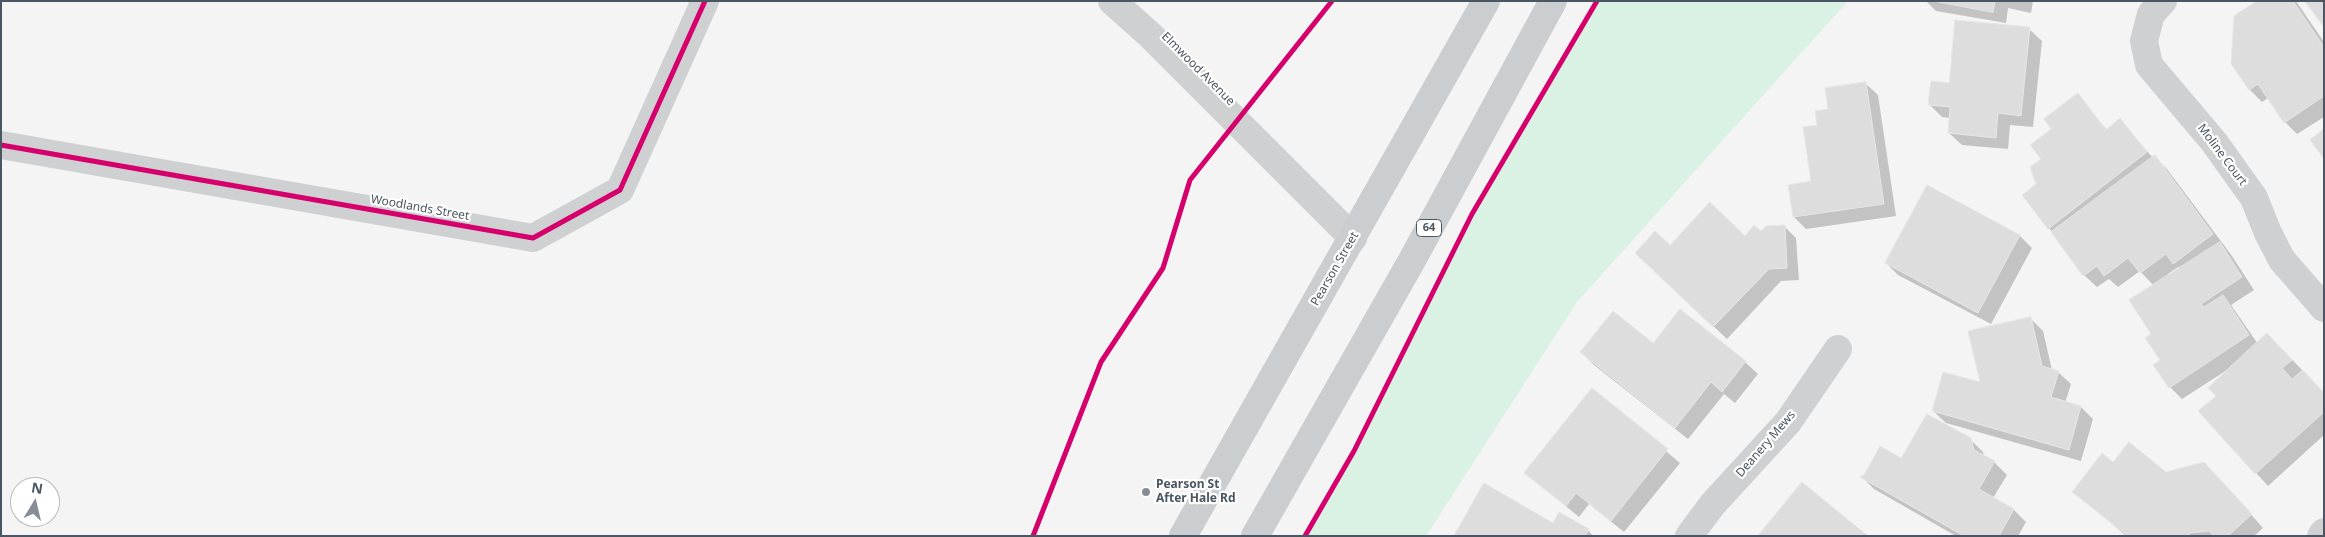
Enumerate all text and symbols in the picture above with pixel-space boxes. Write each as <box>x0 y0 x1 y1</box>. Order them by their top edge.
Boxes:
street label: Elmwood Avenue <box>1158 29 1238 109</box>
street label: Moline Court <box>2194 121 2250 189</box>
street label: Woodlands Street <box>370 192 470 224</box>
road number: 64 <box>1416 220 1442 237</box>
street label: Pearson Street <box>1308 230 1362 308</box>
street label: Deanery Mews <box>1733 408 1799 480</box>
north arrow <box>10 477 60 527</box>
text: N <box>30 477 44 498</box>
place label: Pearson St After Hale Rd <box>1156 478 1235 506</box>
marker: Pearson St After Hale Rd <box>1140 486 1152 498</box>

